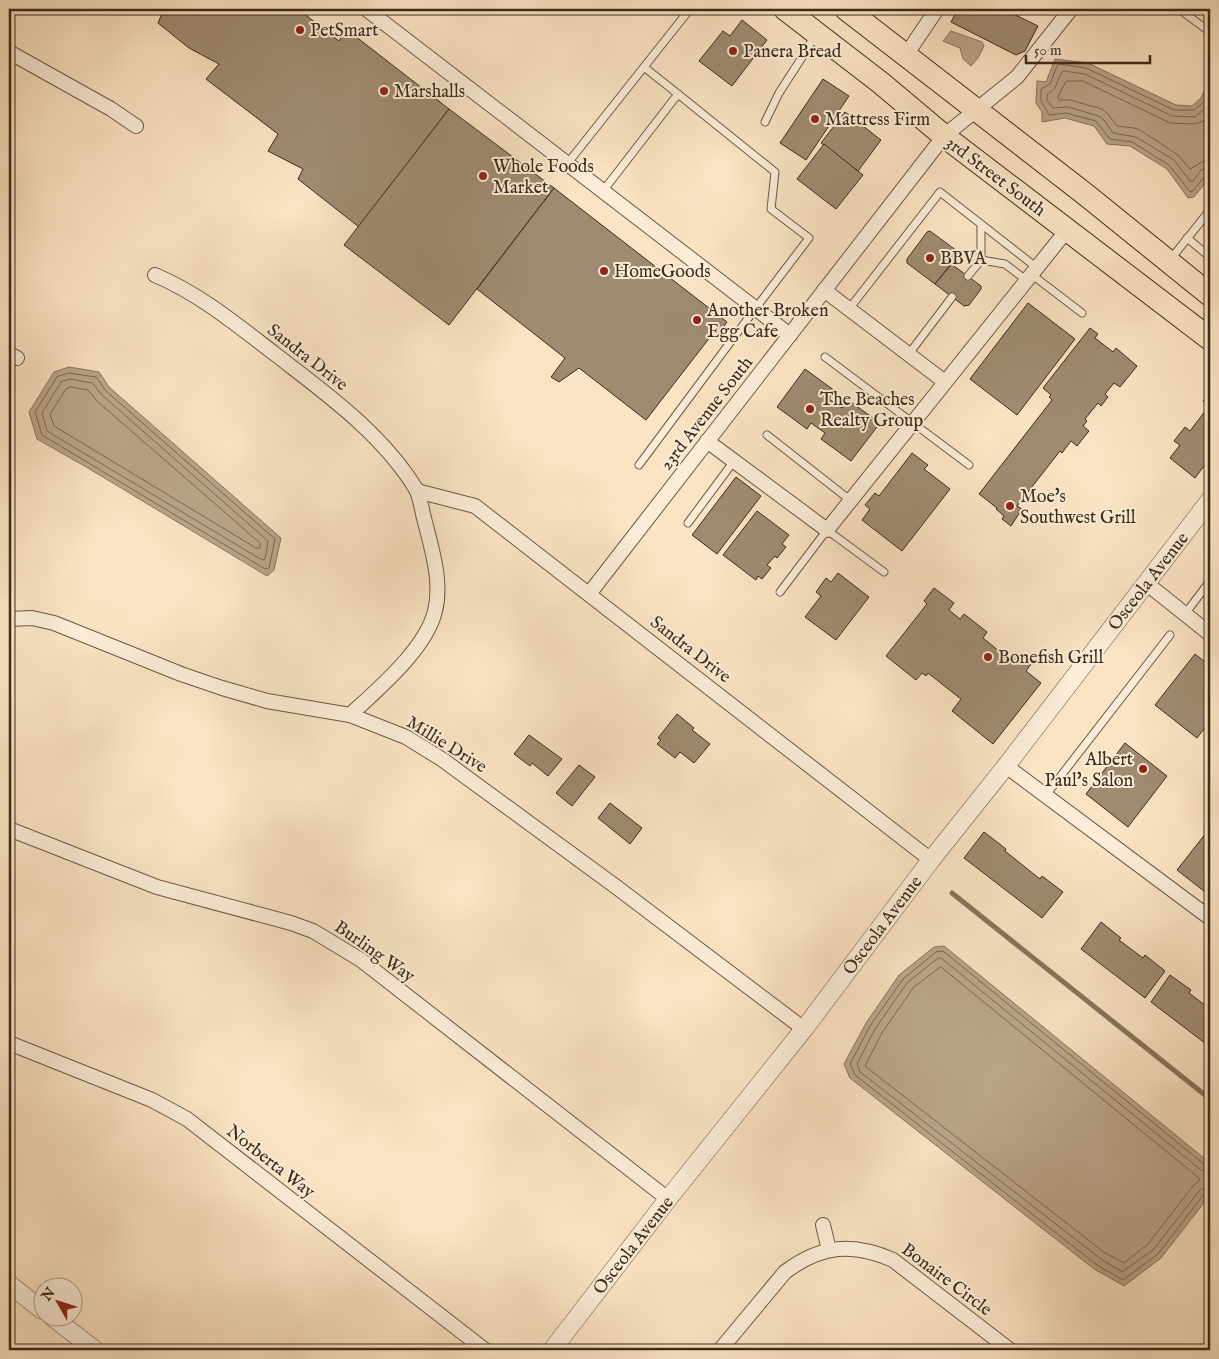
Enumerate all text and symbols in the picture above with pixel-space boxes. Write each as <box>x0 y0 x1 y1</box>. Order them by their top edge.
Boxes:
place label: PetSmart <box>310 20 378 43</box>
marker: PetSmart <box>294 24 306 36</box>
scale bar <box>1026 32 1150 64</box>
place label: Panera Bread <box>743 41 842 64</box>
text: 50 m <box>1034 41 1062 60</box>
marker: Panera Bread <box>727 45 739 57</box>
place label: Marshalls <box>394 81 465 104</box>
marker: Marshalls <box>378 85 390 97</box>
place label: Mattress Firm <box>825 109 930 132</box>
marker: Mattress Firm <box>809 113 821 125</box>
street label: 3rd Street South <box>940 132 1050 223</box>
place label: Whole Foods Market <box>493 156 594 200</box>
marker: Whole Foods Market <box>477 170 489 182</box>
place label: BBVA <box>940 248 987 271</box>
marker: BBVA <box>924 252 936 264</box>
place label: HomeGoods <box>614 261 711 284</box>
marker: HomeGoods <box>598 265 610 277</box>
place label: Another Broken Egg Cafe <box>706 300 829 344</box>
marker: Another Broken Egg Cafe <box>691 314 703 326</box>
street label: Sandra Drive <box>262 319 352 397</box>
street label: 23rd Avenue South <box>656 352 759 475</box>
place label: The Beaches Realty Group <box>820 389 923 433</box>
marker: The Beaches Realty Group <box>804 403 816 415</box>
place label: Moe's Southwest Grill <box>1020 486 1136 530</box>
marker: Moe's Southwest Grill <box>1004 500 1016 512</box>
street label: Osceola Avenue <box>1104 528 1195 636</box>
street label: Sandra Drive <box>645 611 735 689</box>
place label: Bonefish Grill <box>998 647 1103 670</box>
marker: Bonefish Grill <box>982 651 994 663</box>
street label: Millie Drive <box>402 712 491 779</box>
place label: Albert Paul's Salon <box>1045 749 1133 793</box>
marker: Albert Paul's Salon <box>1137 763 1149 775</box>
street label: Osceola Avenue <box>838 872 928 980</box>
street label: Burling Way <box>329 916 419 989</box>
street label: Norberta Way <box>221 1120 319 1204</box>
street label: Osceola Avenue <box>589 1192 680 1300</box>
street label: Bonaire Circle <box>896 1239 996 1322</box>
north arrow <box>32 1276 82 1326</box>
text: N <box>37 1284 59 1306</box>

